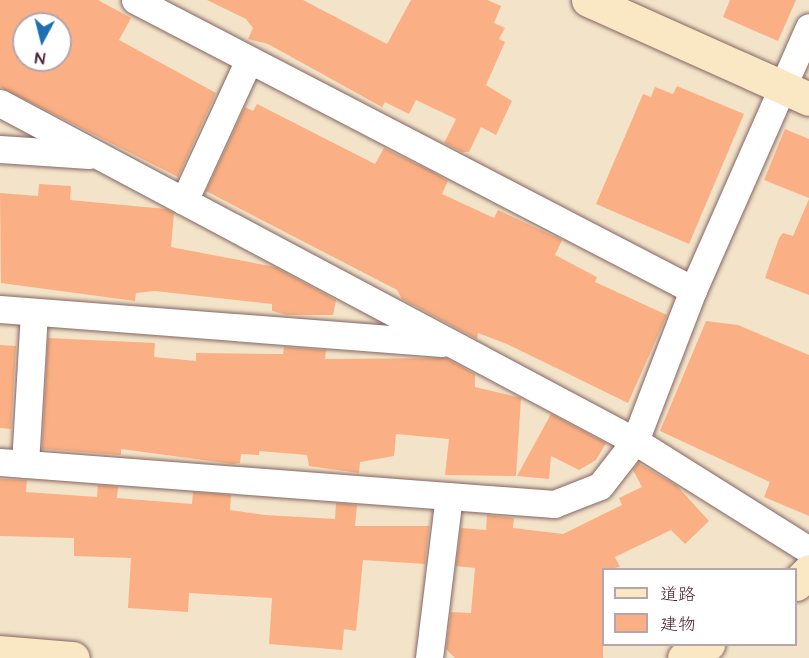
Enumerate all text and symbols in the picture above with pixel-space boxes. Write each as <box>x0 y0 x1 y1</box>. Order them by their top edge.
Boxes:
north arrow <box>12 12 72 72</box>
text: N <box>34 46 46 69</box>
legend <box>602 568 797 646</box>
text: 道路 <box>660 582 696 607</box>
text: 建物 <box>660 612 696 637</box>

